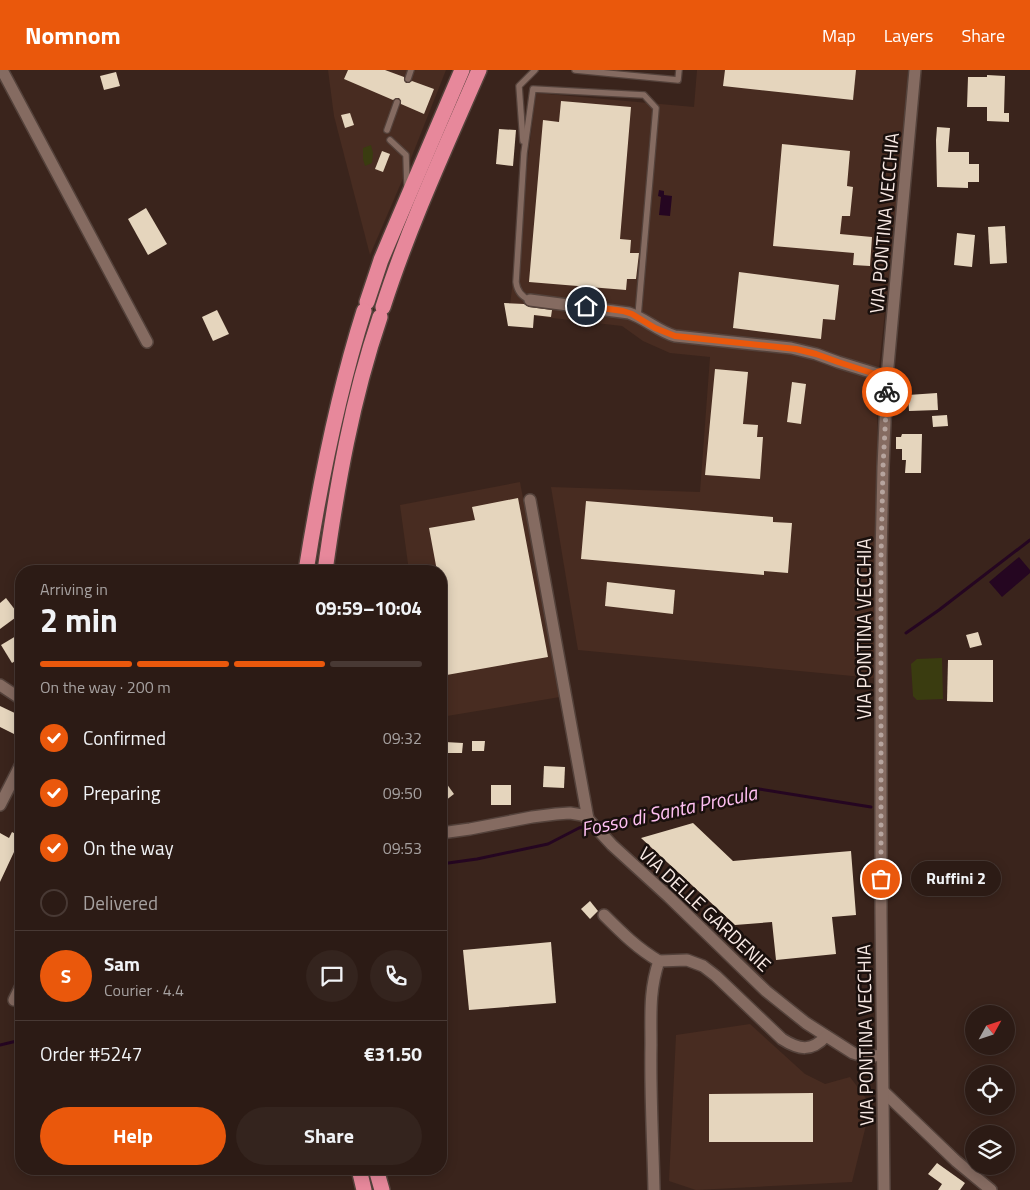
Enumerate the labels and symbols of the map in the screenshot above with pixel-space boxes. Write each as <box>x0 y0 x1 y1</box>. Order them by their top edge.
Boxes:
street label: VIA PONTINA VECCHIA <box>861 131 906 315</box>
pin <box>565 285 607 327</box>
courier <box>862 367 912 417</box>
street label: VIA PONTINA VECCHIA <box>849 538 878 720</box>
water label: Fosso di Santa Procula <box>578 777 761 844</box>
street label: VIA DELLE GARDENIE <box>632 839 778 978</box>
pin <box>860 858 902 900</box>
callout: Ruffini 2 <box>911 862 1001 896</box>
street label: VIA PONTINA VECCHIA <box>848 944 881 1126</box>
north arrow <box>965 1005 1015 1055</box>

